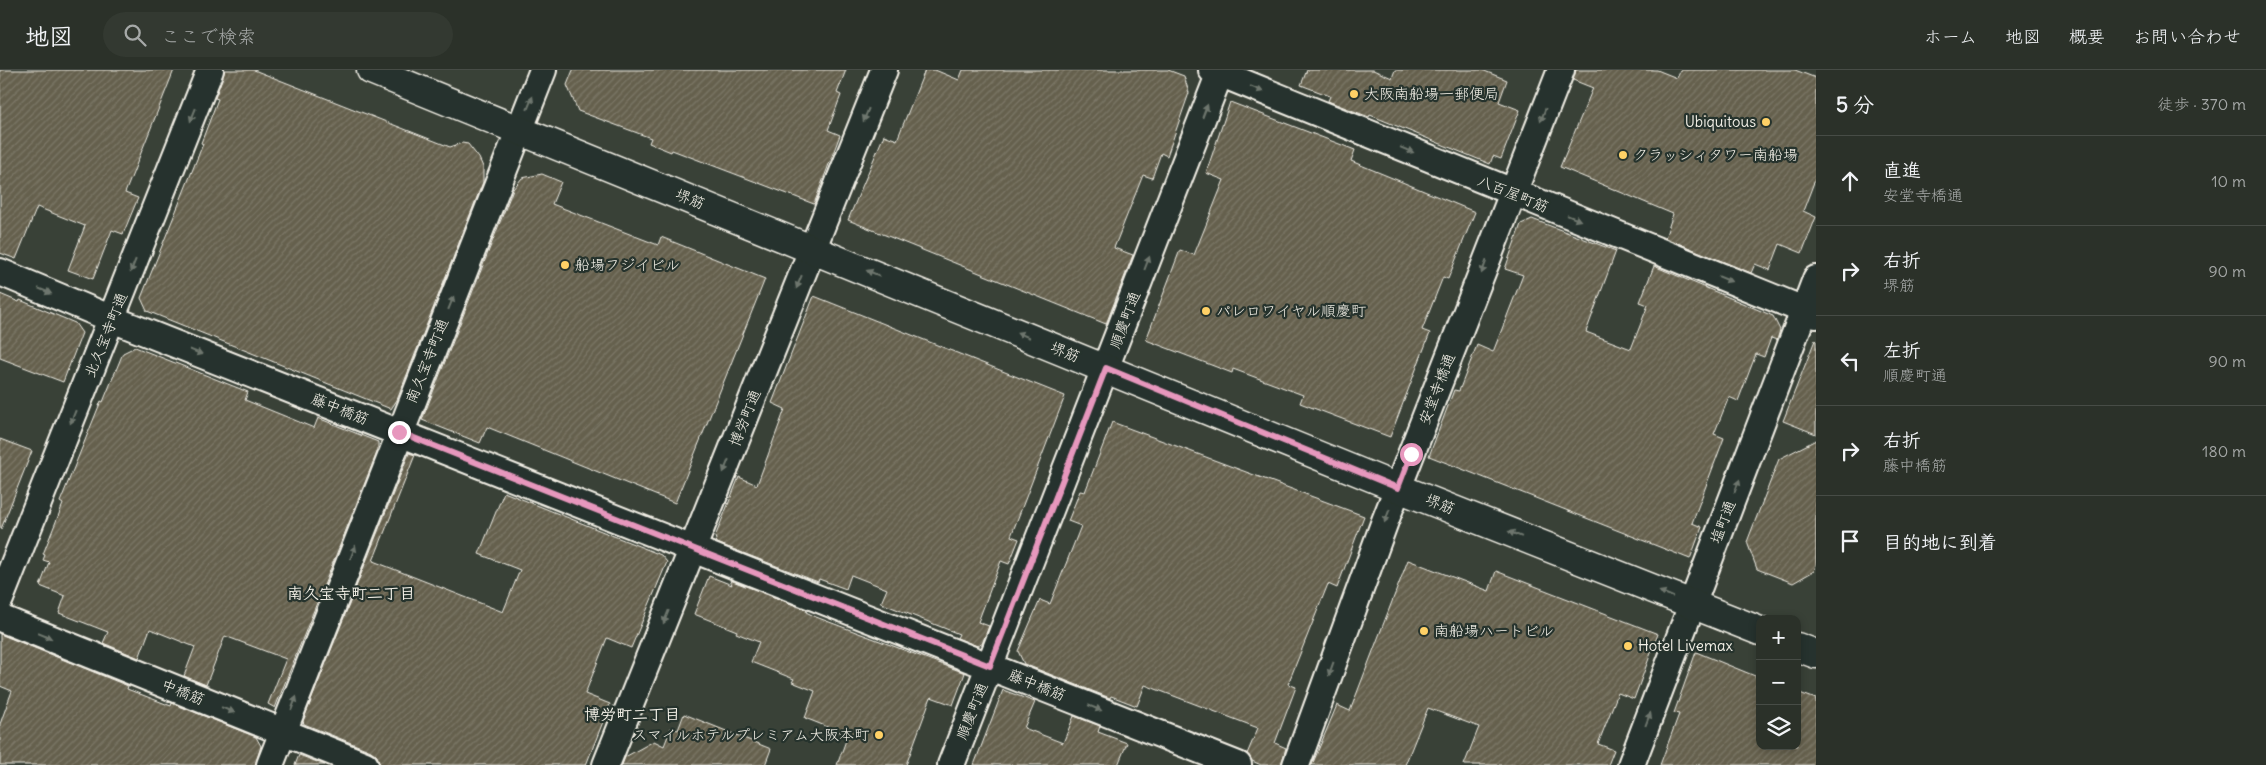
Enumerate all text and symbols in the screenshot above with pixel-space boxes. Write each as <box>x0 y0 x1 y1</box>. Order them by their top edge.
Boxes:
search box <box>103 12 453 57</box>
text: 地図 <box>25 21 73 51</box>
icon: search <box>121 21 149 49</box>
text: ここで検索 <box>161 24 256 48</box>
text: ホーム <box>1924 25 1977 48</box>
text: 地図 <box>2005 25 2041 48</box>
text: 概要 <box>2069 25 2105 48</box>
text: お問い合わせ <box>2133 25 2241 48</box>
place label: 大阪南船場一郵便局 <box>1364 84 1499 103</box>
one-way arrow <box>1250 85 1264 93</box>
marker: 大阪南船場一郵便局 <box>1348 88 1360 100</box>
text: 5 分 <box>1836 91 1874 118</box>
text: 徒歩 · 370 m <box>2158 94 2246 114</box>
one-way arrow <box>526 96 534 110</box>
one-way arrow <box>1201 103 1209 118</box>
one-way arrow <box>188 108 196 122</box>
one-way arrow <box>862 108 870 123</box>
one-way arrow <box>1539 108 1546 123</box>
place label: Ubiquitous <box>1685 112 1756 131</box>
marker: Ubiquitous <box>1760 116 1772 128</box>
place label: クラッシィタワー南船場 <box>1633 145 1798 164</box>
one-way arrow <box>1400 146 1415 154</box>
marker: クラッシィタワー南船場 <box>1617 149 1629 161</box>
text: 直進 <box>1883 158 1921 182</box>
icon: ahead <box>1836 167 1864 195</box>
street label: 八百屋町筋 <box>1475 171 1552 216</box>
text: 10 m <box>2211 171 2246 191</box>
street label: 堺筋 <box>673 184 708 213</box>
text: 安堂寺橋通 <box>1883 185 1963 205</box>
one-way arrow <box>1567 214 1582 222</box>
text: 右折 <box>1883 248 1921 272</box>
place label: 船場フジイビル <box>575 255 680 274</box>
one-way arrow <box>1143 256 1151 270</box>
icon: right <box>1836 257 1864 285</box>
one-way arrow <box>129 259 136 274</box>
marker: 船場フジイビル <box>559 259 571 271</box>
one-way arrow <box>1480 260 1488 275</box>
text: 90 m <box>2208 261 2246 281</box>
one-way arrow <box>866 269 880 277</box>
one-way arrow <box>795 275 803 290</box>
one-way arrow <box>1717 275 1732 283</box>
text: 堺筋 <box>1883 275 1915 295</box>
one-way arrow <box>38 287 53 295</box>
street label: 順慶町通 <box>1105 288 1144 351</box>
street label: 北久宝寺町通 <box>80 290 131 380</box>
one-way arrow <box>447 296 455 310</box>
place label: パレロワイヤル順慶町 <box>1216 301 1367 320</box>
marker: パレロワイヤル順慶町 <box>1200 305 1212 317</box>
street label: 南久宝寺町通 <box>401 316 452 406</box>
one-way arrow <box>1016 331 1031 338</box>
street label: 堺筋 <box>1048 337 1083 366</box>
text: 左折 <box>1883 338 1921 362</box>
icon: left <box>1836 347 1864 375</box>
one-way arrow <box>189 348 204 356</box>
street label: 安堂寺橋通 <box>1414 350 1459 427</box>
text: 90 m <box>2208 351 2246 371</box>
text: 順慶町通 <box>1883 365 1947 385</box>
street label: 博労町通 <box>724 386 765 449</box>
street label: 藤中橋筋 <box>309 388 372 429</box>
one-way arrow <box>68 410 76 425</box>
route end <box>388 421 411 444</box>
text: 右折 <box>1883 428 1921 452</box>
icon: right <box>1836 437 1864 465</box>
text: 180 m <box>2202 441 2246 461</box>
route start <box>1400 443 1423 466</box>
text: 藤中橋筋 <box>1883 455 1947 475</box>
one-way arrow <box>722 459 730 473</box>
one-way arrow <box>1734 478 1741 493</box>
street label: 堺筋 <box>1423 489 1458 518</box>
street label: 塩町通 <box>1706 497 1739 546</box>
one-way arrow <box>1383 509 1391 524</box>
icon: arrive <box>1836 527 1864 555</box>
one-way arrow <box>1507 530 1522 538</box>
text: 目的地に到着 <box>1883 530 1997 554</box>
one-way arrow <box>349 544 357 559</box>
district label: 南久宝寺町二丁目 <box>287 583 415 603</box>
one-way arrow <box>1659 589 1673 597</box>
one-way arrow <box>662 610 670 625</box>
map controls <box>1756 615 1801 750</box>
button: + <box>1756 615 1801 660</box>
place label: 南船場ハートビル <box>1434 621 1554 640</box>
marker: 南船場ハートビル <box>1418 625 1430 637</box>
one-way arrow <box>38 632 53 640</box>
place label: Hotel Livemax <box>1638 636 1734 655</box>
marker: Hotel Livemax <box>1622 640 1634 652</box>
button: − <box>1756 660 1801 705</box>
one-way arrow <box>1327 662 1335 677</box>
street label: 藤中橋筋 <box>1006 664 1069 705</box>
street label: 中橋筋 <box>159 674 208 709</box>
street label: 順慶町通 <box>951 679 992 742</box>
one-way arrow <box>290 695 298 710</box>
district label: 博労町二丁目 <box>584 704 680 724</box>
one-way arrow <box>1088 704 1102 712</box>
button: layers <box>1756 705 1801 750</box>
one-way arrow <box>221 706 236 714</box>
one-way arrow <box>1645 712 1653 727</box>
place label: スマイルホテルプレミアム大阪本町 <box>632 725 870 744</box>
marker: スマイルホテルプレミアム大阪本町 <box>873 729 885 741</box>

